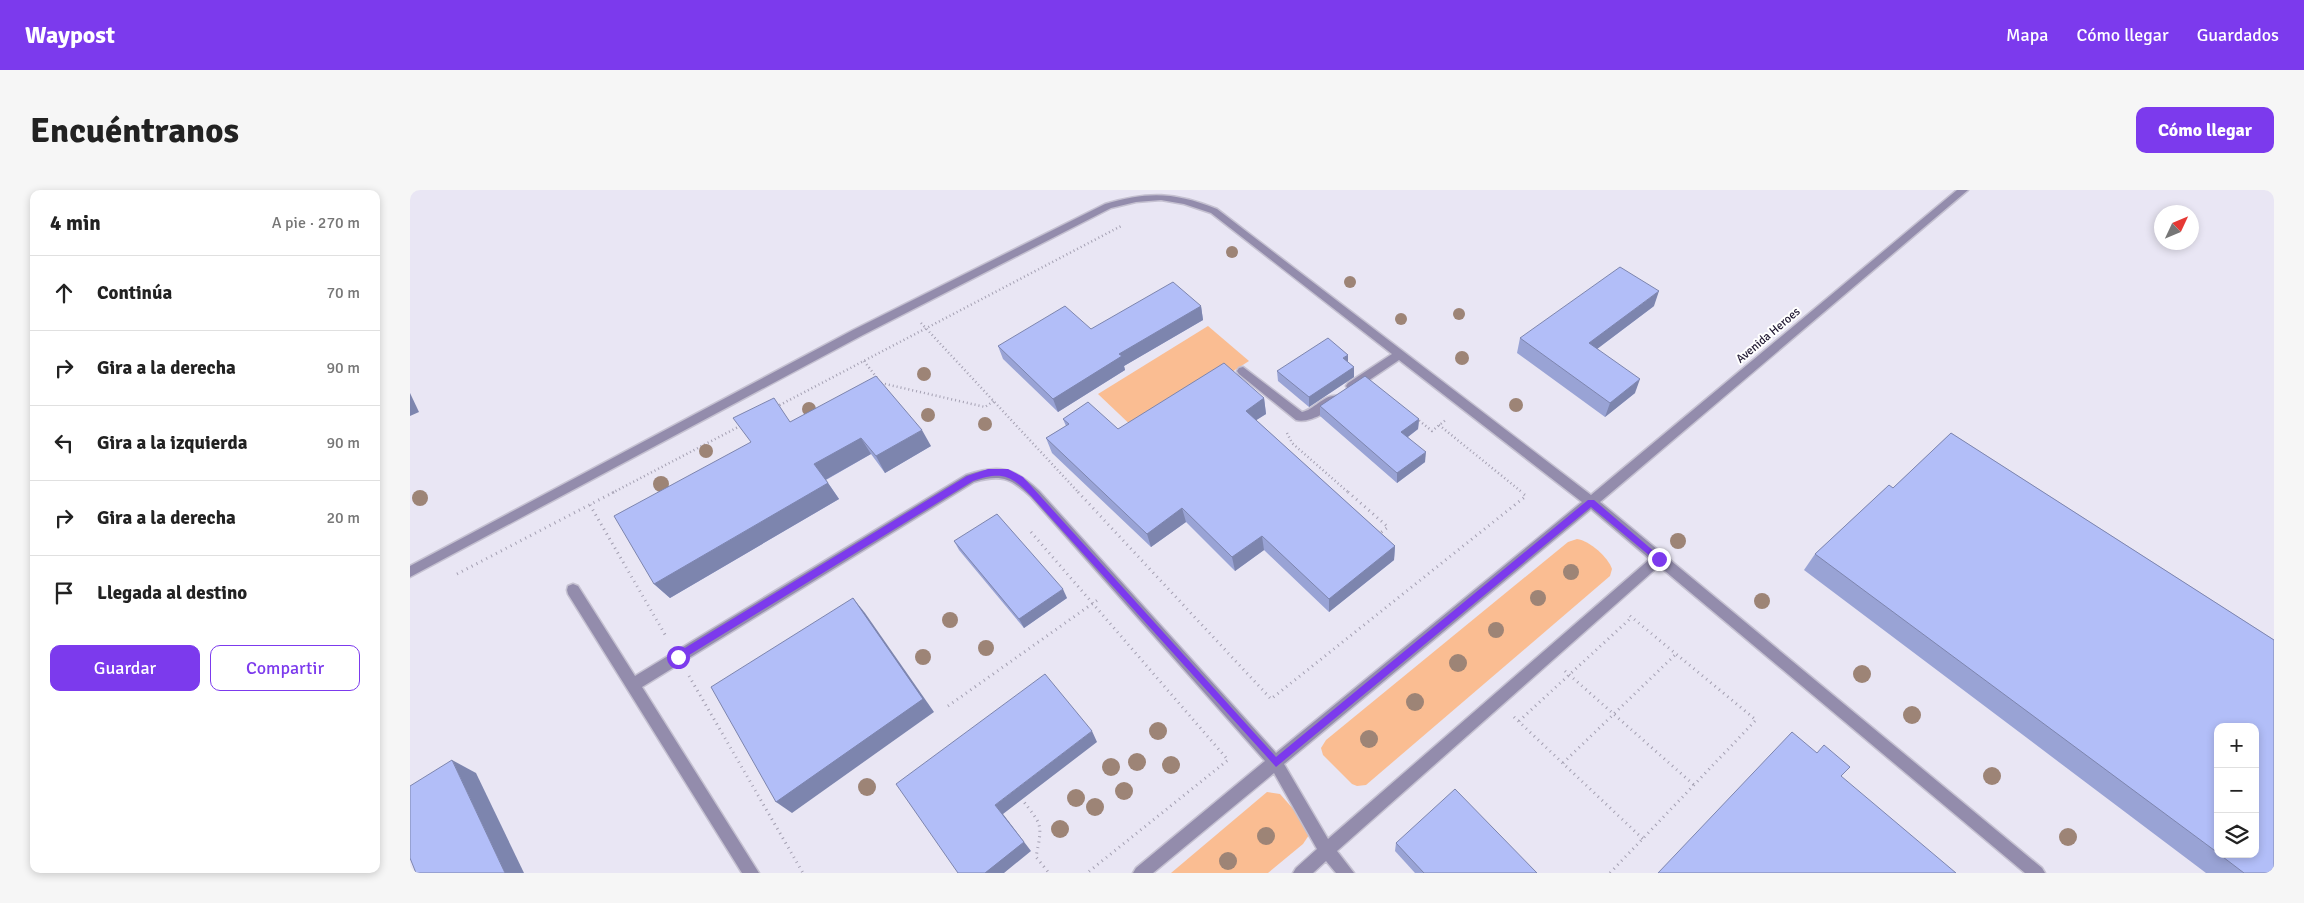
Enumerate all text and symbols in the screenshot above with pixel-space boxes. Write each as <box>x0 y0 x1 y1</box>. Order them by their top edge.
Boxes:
text: Waypost <box>25 20 115 50</box>
text: Mapa <box>2006 24 2048 46</box>
text: Cómo llegar <box>2076 24 2169 46</box>
text: Guardados <box>2197 24 2279 46</box>
button: Cómo llegar <box>2136 107 2274 153</box>
text: Encuéntranos <box>30 109 239 152</box>
north arrow <box>2154 205 2199 250</box>
text: 4 min <box>50 210 101 236</box>
text: A pie · 270 m <box>272 213 360 233</box>
icon: ahead <box>50 279 78 307</box>
text: Continúa <box>97 281 172 305</box>
text: 70 m <box>326 283 360 303</box>
street label: Avenida Heroes <box>1733 304 1803 367</box>
icon: right <box>50 354 78 382</box>
text: Gira a la derecha <box>97 356 236 380</box>
text: 90 m <box>326 358 360 378</box>
icon: left <box>50 429 78 457</box>
text: Gira a la izquierda <box>97 431 247 455</box>
text: 90 m <box>326 433 360 453</box>
icon: right <box>50 504 78 532</box>
text: Gira a la derecha <box>97 506 236 530</box>
text: 20 m <box>326 508 360 528</box>
route end <box>1648 548 1671 571</box>
icon: arrive <box>50 579 78 607</box>
text: Llegada al destino <box>97 581 247 605</box>
button: Guardar <box>50 645 200 691</box>
button: Compartir <box>210 645 360 691</box>
route start <box>667 646 690 669</box>
map controls <box>2214 723 2259 858</box>
button: + <box>2214 723 2259 768</box>
button: − <box>2214 768 2259 813</box>
button: layers <box>2214 813 2259 858</box>

